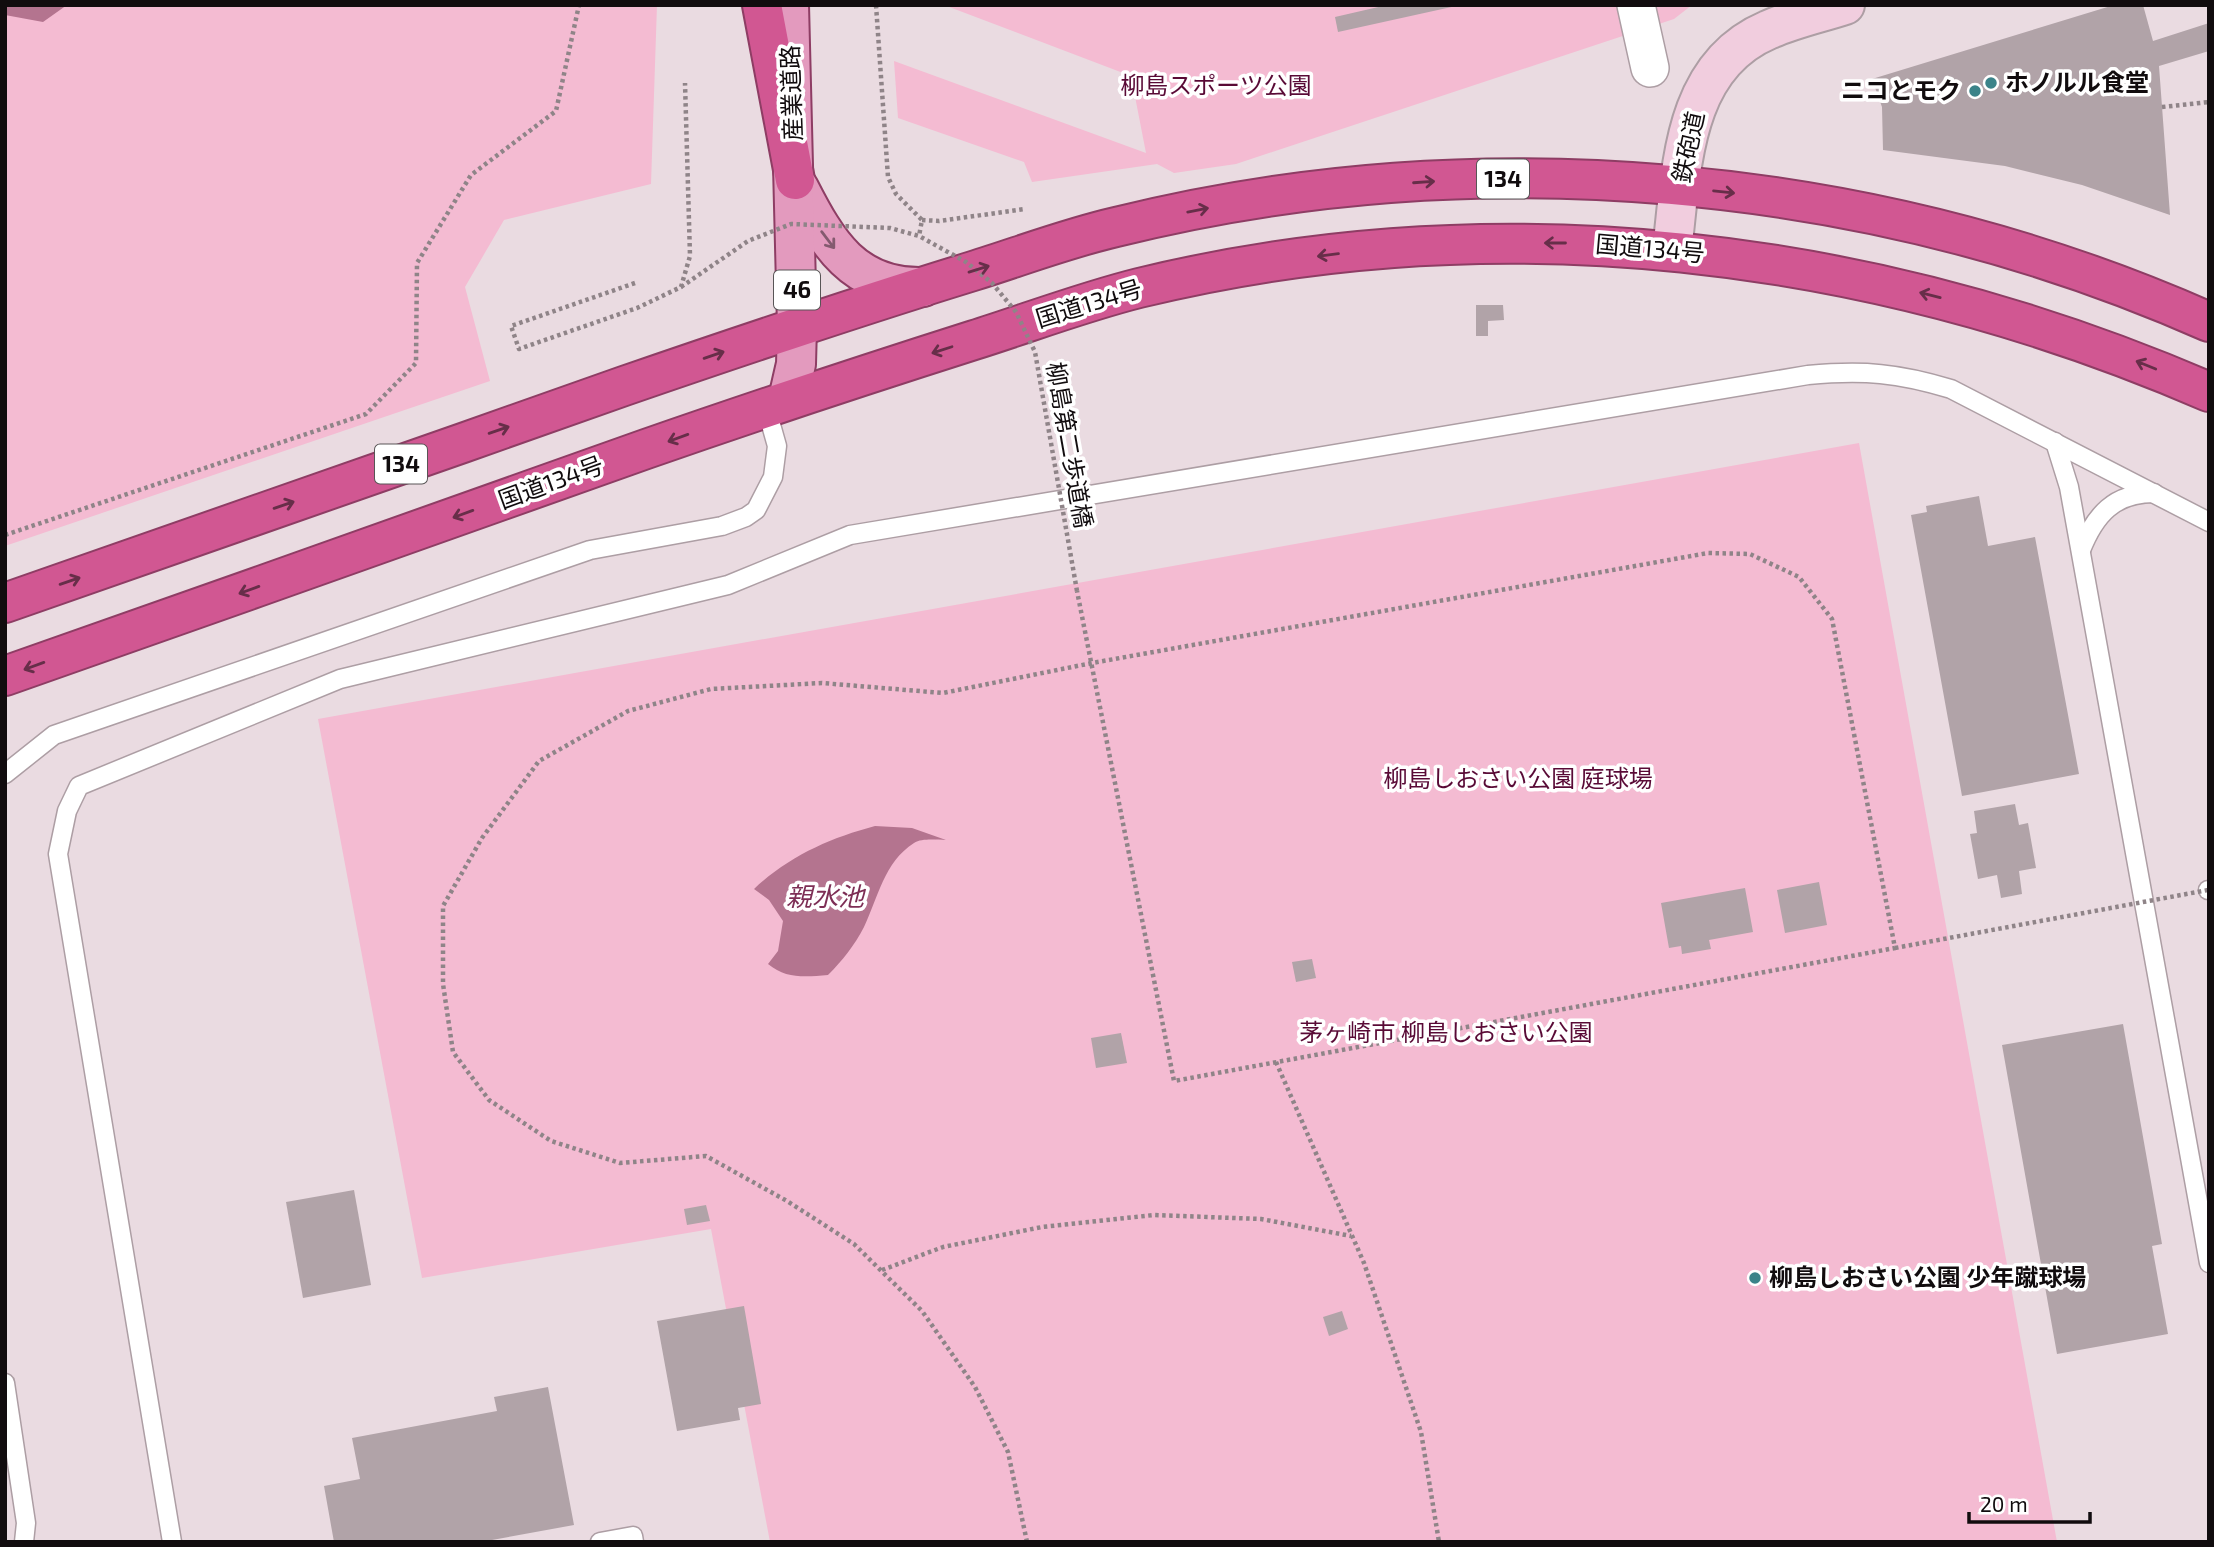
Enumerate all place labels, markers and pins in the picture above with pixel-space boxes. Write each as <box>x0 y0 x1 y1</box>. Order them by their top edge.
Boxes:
place label: ホノルル食堂 <box>2005 67 2149 96</box>
place label: ニコとモク <box>1841 75 1961 104</box>
marker: ホノルル食堂 <box>1983 75 1999 91</box>
marker: ニコとモク <box>1967 83 1983 99</box>
place label: 柳島しおさい公園 少年蹴球場 <box>1769 1262 2086 1291</box>
marker: 柳島しおさい公園 少年蹴球場 <box>1747 1270 1763 1286</box>

